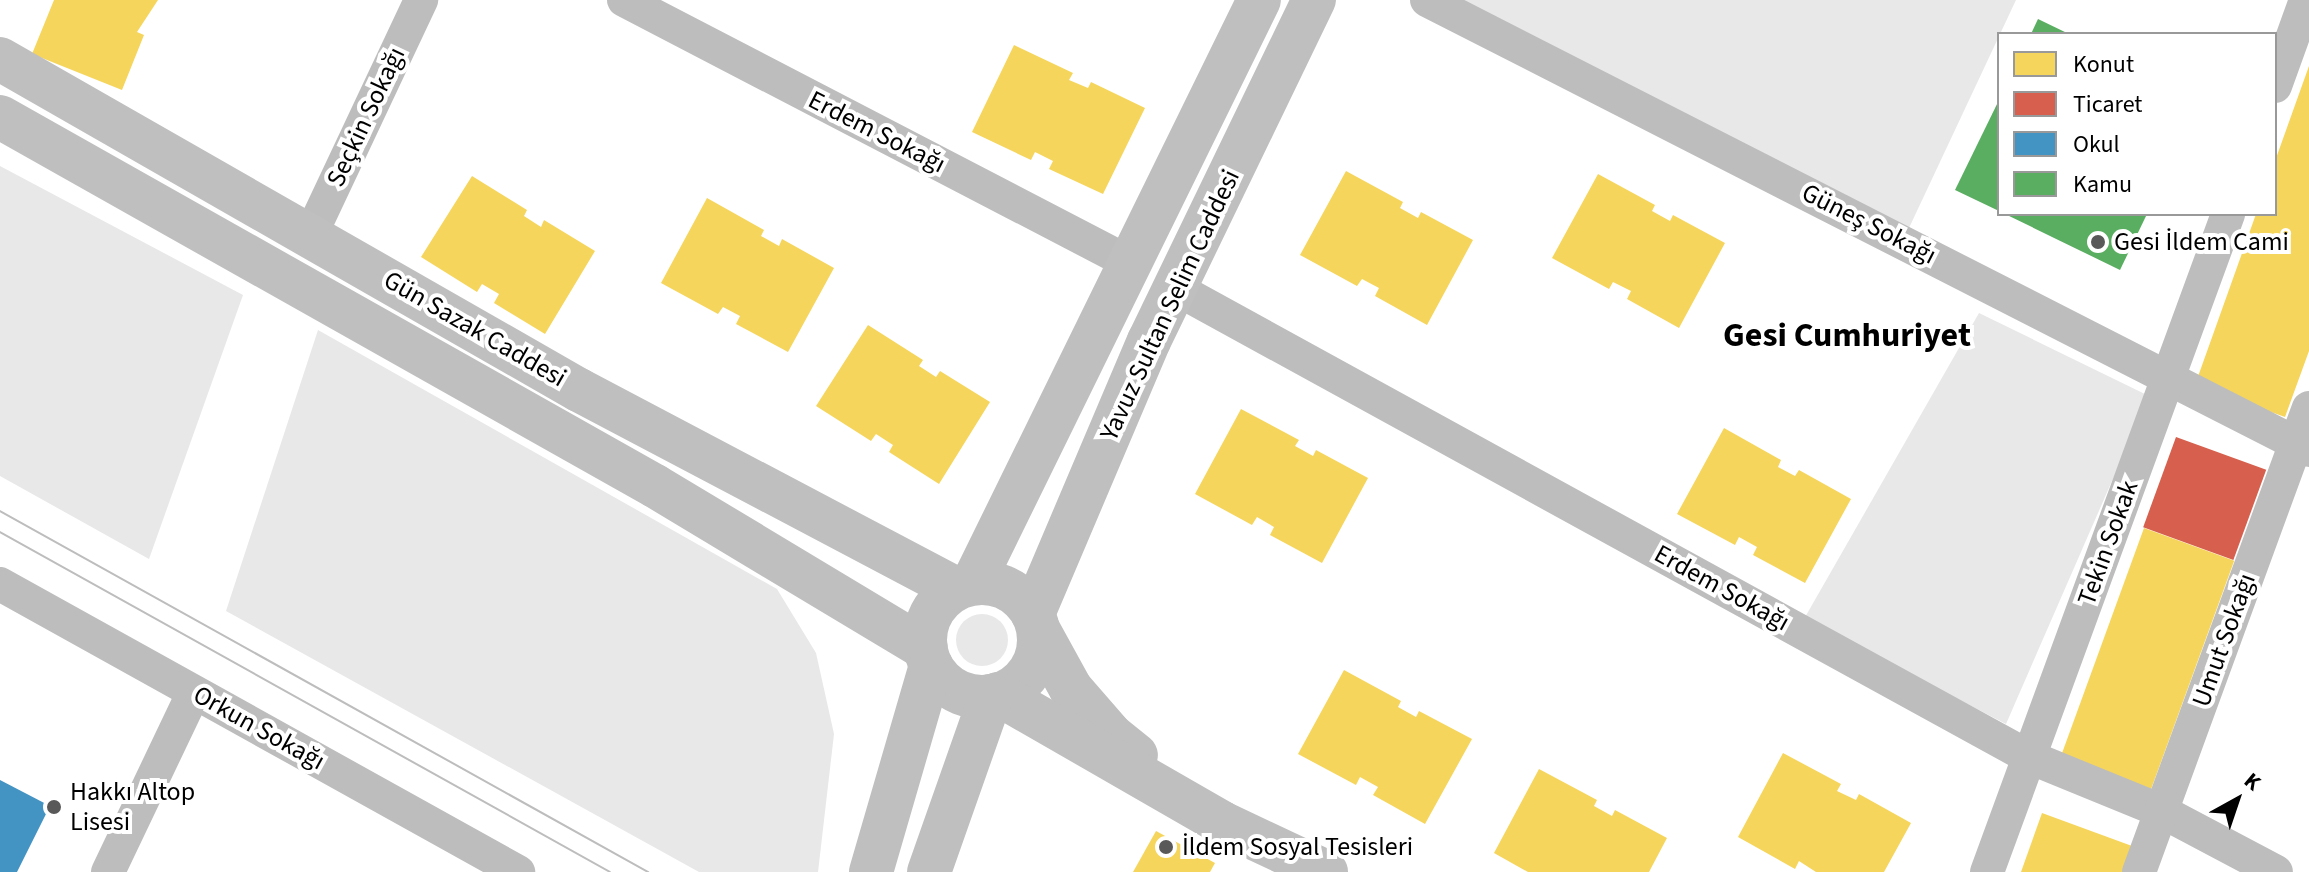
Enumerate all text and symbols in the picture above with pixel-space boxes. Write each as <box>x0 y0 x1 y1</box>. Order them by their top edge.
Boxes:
legend <box>1997 32 2277 216</box>
street label: Seçkin Sokağı <box>320 42 412 192</box>
text: Konut <box>2073 47 2134 82</box>
street label: Erdem Sokağı <box>803 84 951 180</box>
text: Ticaret <box>2073 87 2142 122</box>
text: Okul <box>2073 127 2120 162</box>
street label: Yavuz Sultan Selim Caddesi <box>1093 165 1247 445</box>
text: Kamu <box>2073 167 2132 202</box>
street label: Güneş Sokağı <box>1797 177 1941 271</box>
place label: Gesi İldem Cami <box>2114 226 2289 258</box>
marker: Gesi İldem Cami <box>2089 233 2107 251</box>
street label: Gün Sazak Caddesi <box>378 264 572 394</box>
district label: Gesi Cumhuriyet <box>1723 316 1971 356</box>
street label: Tekin Sokak <box>2071 476 2145 610</box>
street label: Erdem Sokağı <box>1649 538 1795 638</box>
street label: Umut Sokağı <box>2185 569 2263 711</box>
street label: Orkun Sokağı <box>188 679 330 777</box>
north arrow <box>2197 760 2277 840</box>
text: K <box>2237 765 2268 798</box>
place label: Hakkı Altop Lisesi <box>70 776 195 838</box>
marker: Hakkı Altop Lisesi <box>45 798 63 816</box>
place label: İldem Sosyal Tesisleri <box>1182 831 1413 863</box>
marker: İldem Sosyal Tesisleri <box>1157 838 1175 856</box>

